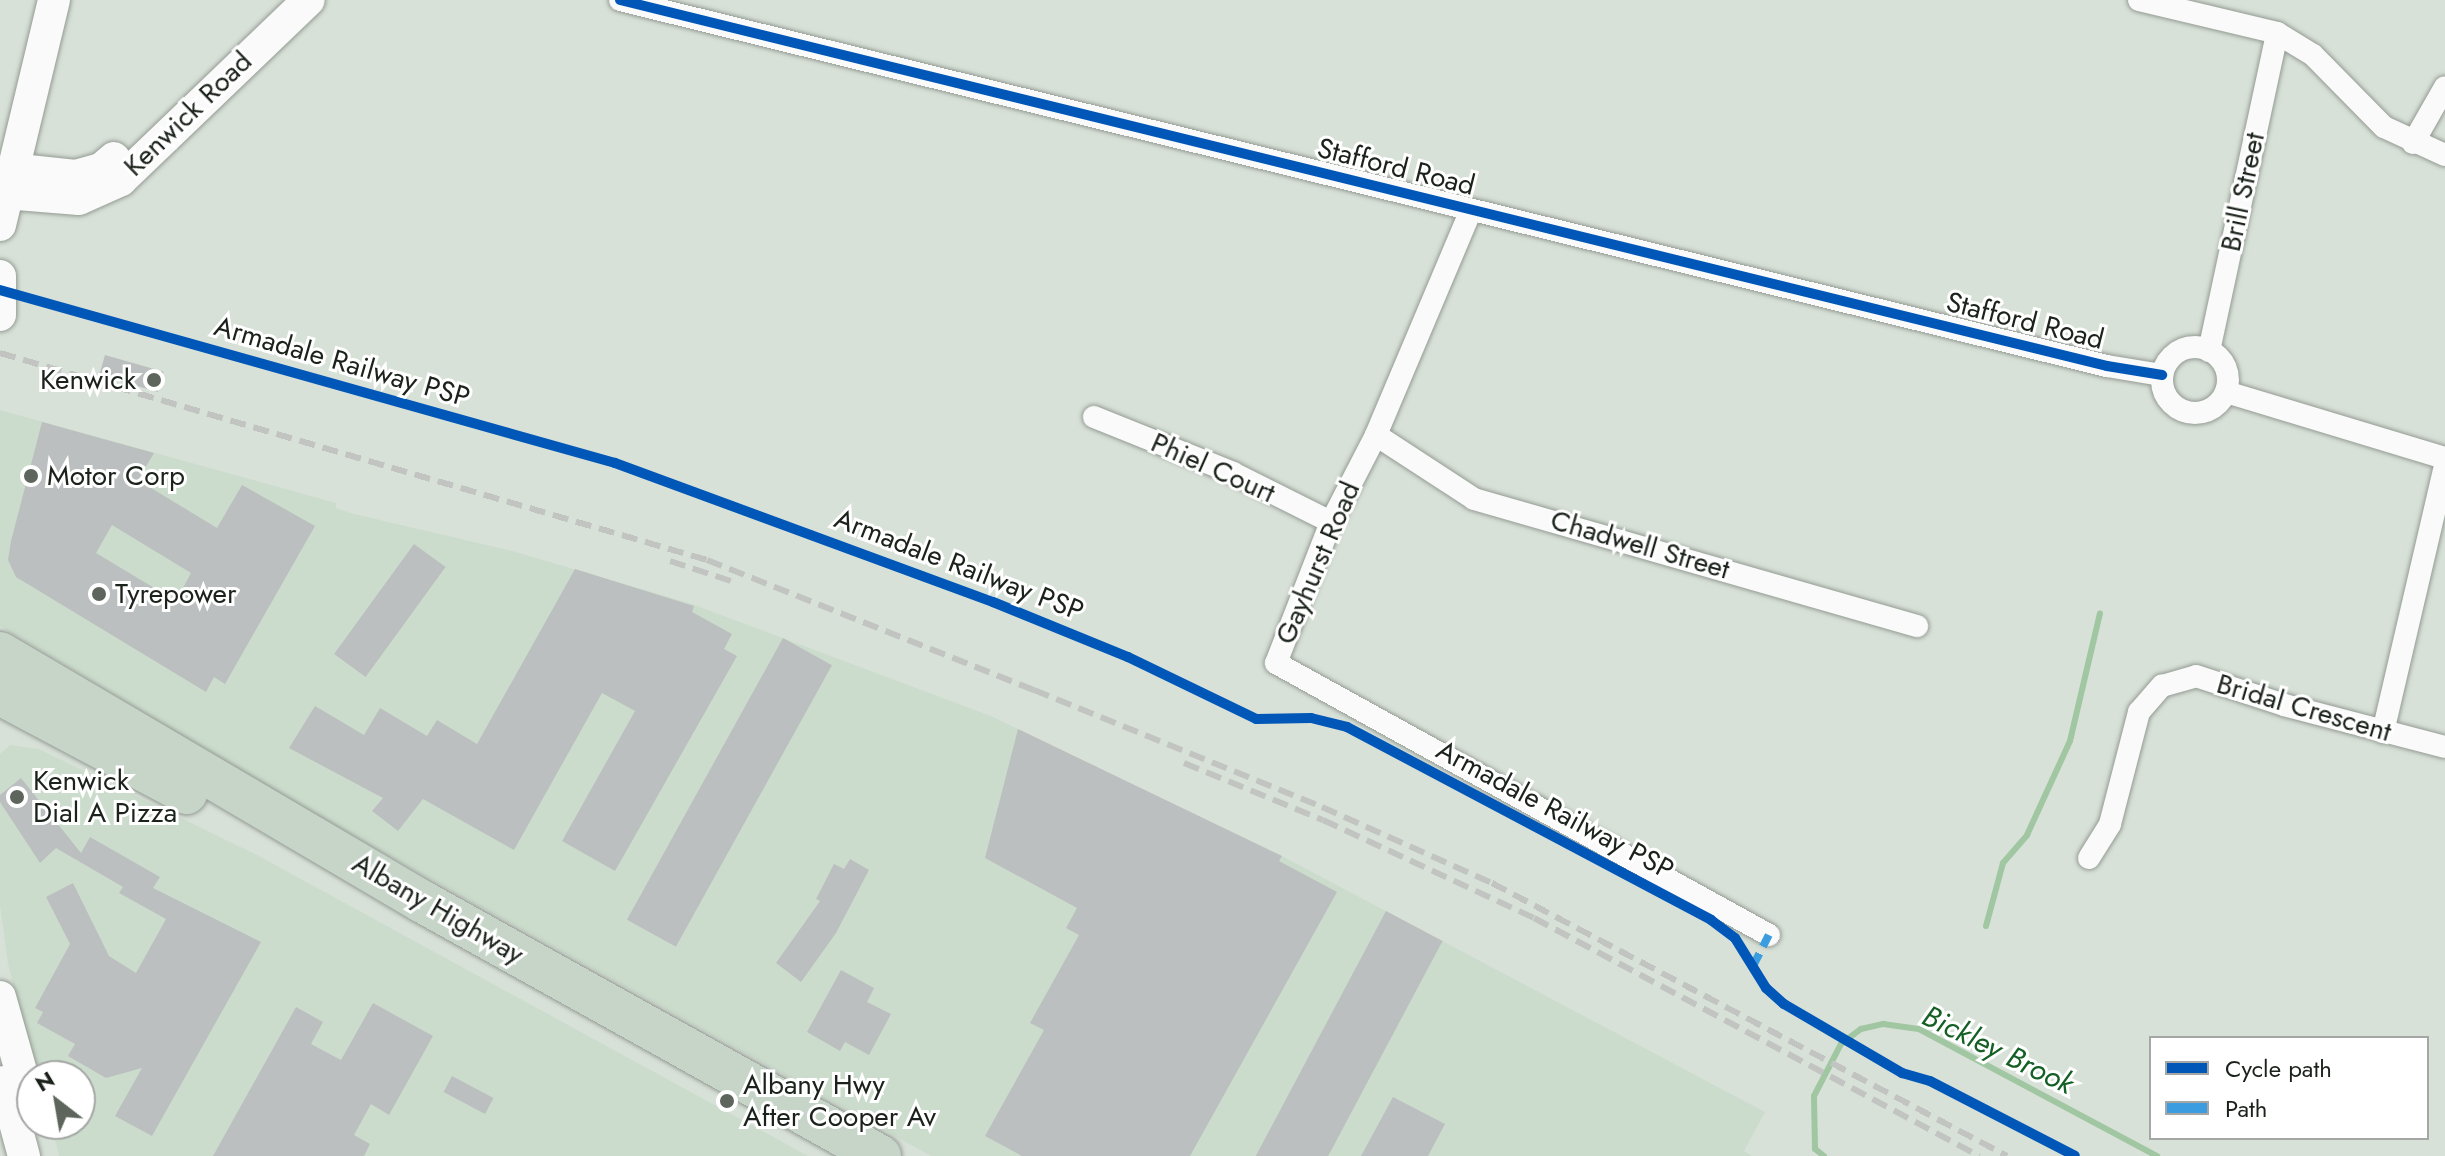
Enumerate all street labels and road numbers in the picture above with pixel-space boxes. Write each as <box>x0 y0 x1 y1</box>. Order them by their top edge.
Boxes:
street label: Kenwick Road <box>117 45 259 183</box>
street label: Brill Street <box>2214 130 2272 254</box>
street label: Stafford Road <box>1314 131 1478 203</box>
street label: Stafford Road <box>1943 285 2107 357</box>
street label: Armadale Railway PSP <box>210 309 474 415</box>
street label: Phiel Court <box>1146 426 1280 510</box>
street label: Gayhurst Road <box>1269 477 1367 649</box>
street label: Armadale Railway PSP <box>830 502 1088 628</box>
street label: Chadwell Street <box>1547 503 1733 587</box>
street label: Bridal Crescent <box>2213 667 2395 749</box>
street label: Armadale Railway PSP <box>1431 733 1679 887</box>
street label: Albany Highway <box>346 846 530 972</box>

